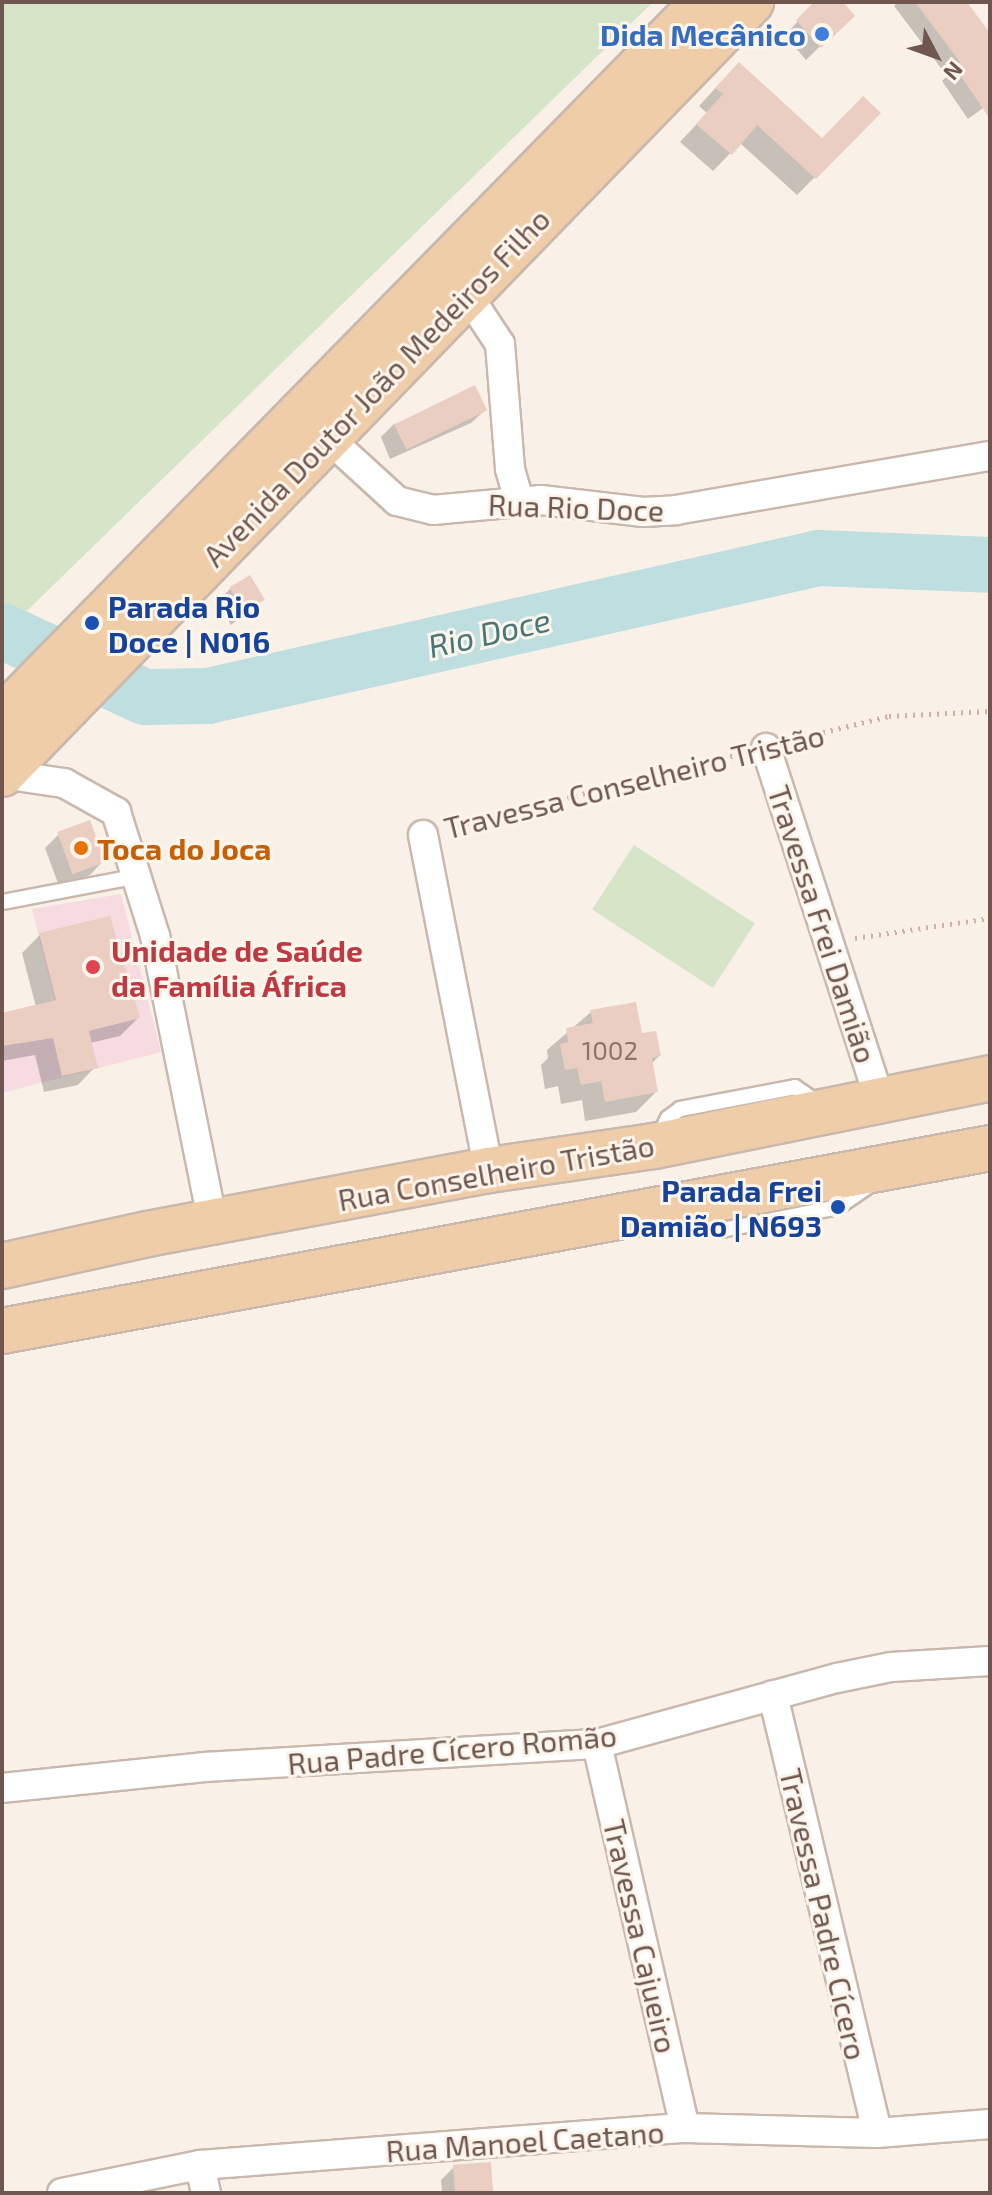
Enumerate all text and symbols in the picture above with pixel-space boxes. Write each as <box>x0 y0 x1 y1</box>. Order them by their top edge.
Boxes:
place label: Dida Mecânico <box>600 16 806 52</box>
north arrow <box>896 16 976 96</box>
marker: Dida Mecânico <box>813 25 831 43</box>
text: N <box>939 57 969 86</box>
street label: Avenida Doutor João Medeiros Filho <box>195 200 557 574</box>
street label: Rua Rio Doce <box>487 486 665 528</box>
place label: Parada Rio Doce | N016 <box>108 588 270 658</box>
water label: Rio Doce <box>424 599 554 665</box>
marker: Parada Rio Doce | N016 <box>83 614 101 632</box>
street label: Travessa Conselheiro Tristão <box>440 716 828 846</box>
street label: Travessa Frei Damião <box>761 781 885 1067</box>
place label: Toca do Joca <box>97 830 272 866</box>
marker: Toca do Joca <box>72 839 90 857</box>
place label: Unidade de Saúde da Família África <box>111 932 363 1002</box>
marker: Unidade de Saúde da Família África <box>82 956 104 978</box>
house number: 1002 <box>582 1034 638 1066</box>
street label: Rua Conselheiro Tristão <box>335 1126 657 1218</box>
place label: Parada Frei Damião | N693 <box>620 1172 822 1242</box>
marker: Parada Frei Damião | N693 <box>829 1198 847 1216</box>
street label: Rua Padre Cícero Romão <box>286 1717 618 1781</box>
street label: Travessa Padre Cícero <box>773 1765 875 2063</box>
street label: Travessa Cajueiro <box>597 1816 685 2056</box>
street label: Rua Manoel Caetano <box>384 2113 666 2169</box>

